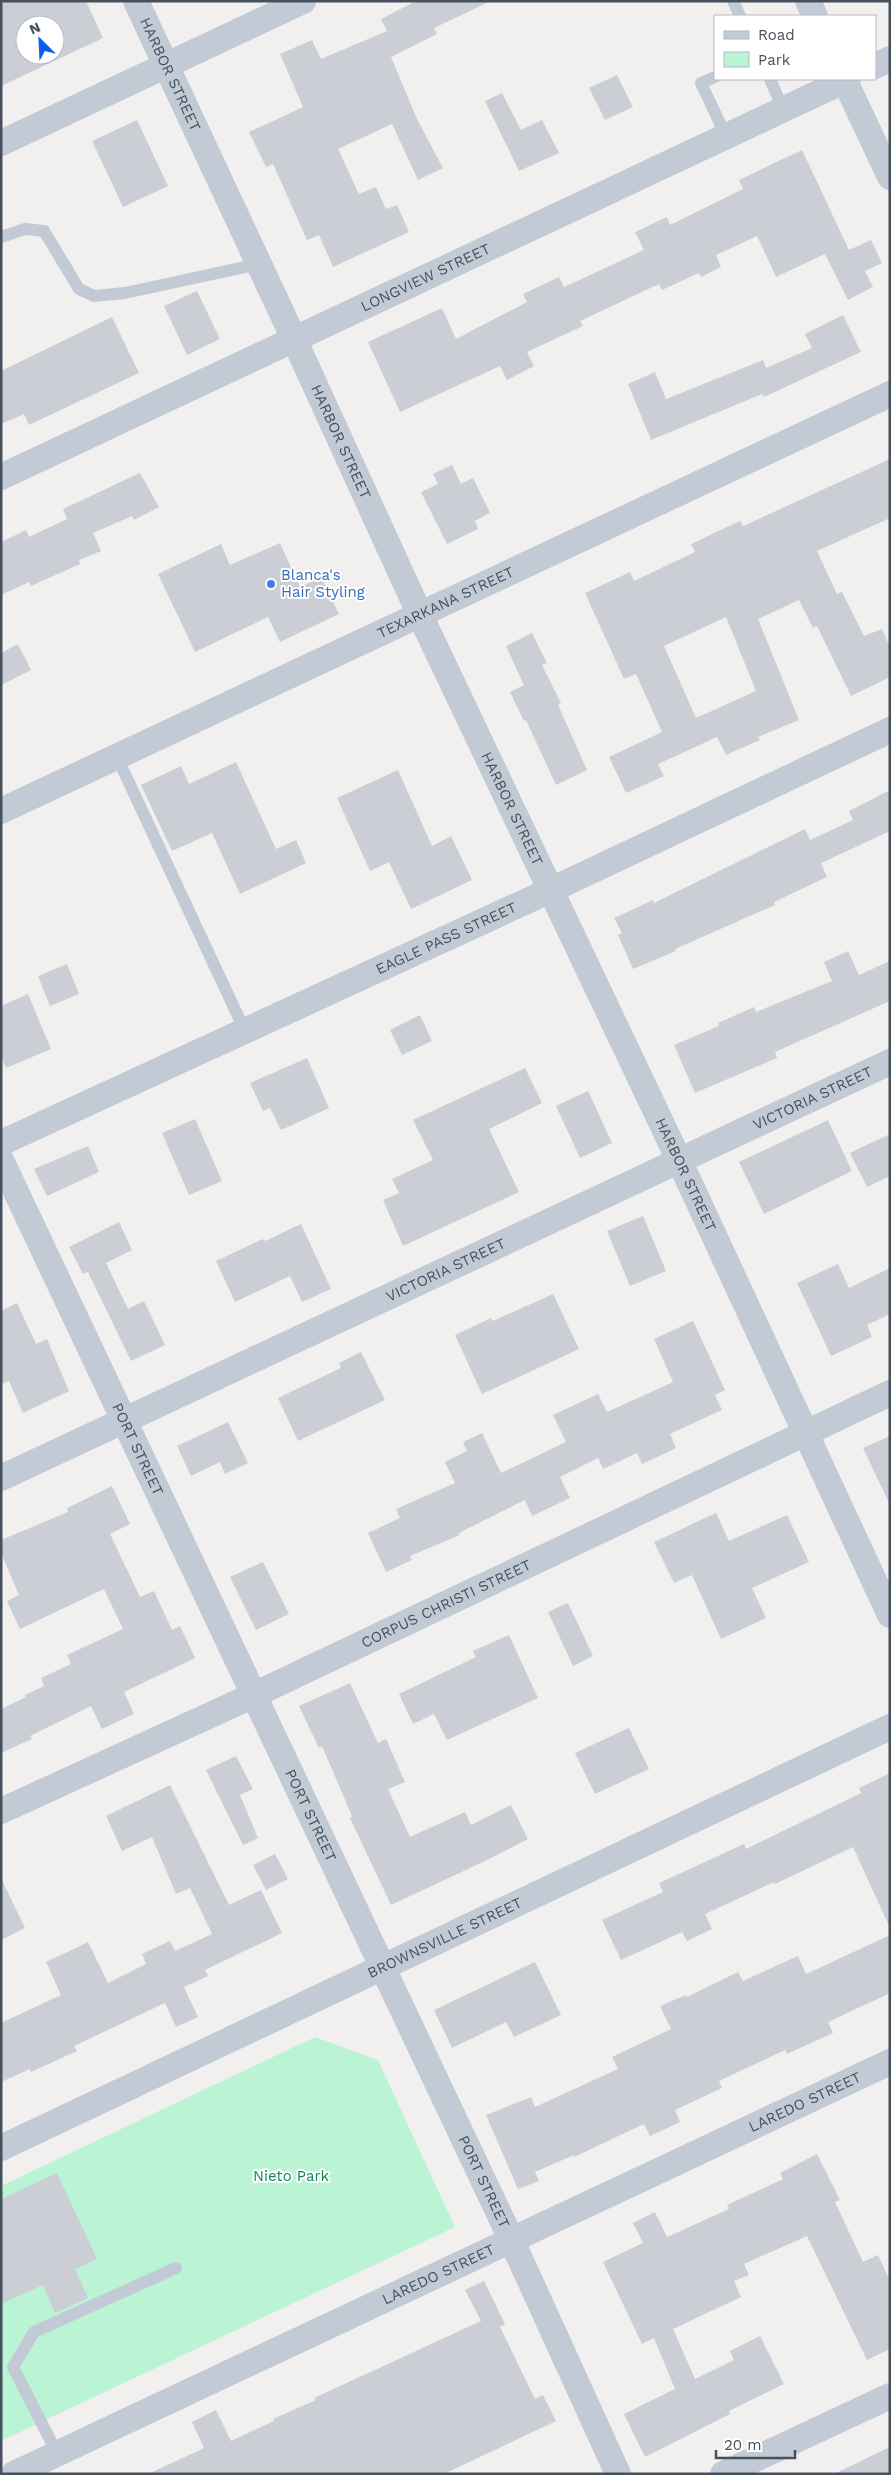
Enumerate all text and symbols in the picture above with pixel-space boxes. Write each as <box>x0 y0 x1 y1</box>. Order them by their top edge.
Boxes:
north arrow <box>15 15 65 65</box>
street label: HARBOR STREET <box>136 15 205 134</box>
legend <box>714 15 876 80</box>
text: N <box>27 19 43 38</box>
text: Road <box>758 26 795 44</box>
text: Park <box>758 51 791 69</box>
street label: LONGVIEW STREET <box>358 239 493 316</box>
street label: HARBOR STREET <box>307 382 375 502</box>
street label: TEXARKANA STREET <box>374 563 517 642</box>
place label: Blanca's Hair Styling <box>281 566 365 601</box>
marker: Blanca's Hair Styling <box>265 578 277 590</box>
street label: HARBOR STREET <box>477 749 547 868</box>
street label: EAGLE PASS STREET <box>373 898 519 978</box>
street label: VICTORIA STREET <box>750 1063 875 1134</box>
street label: HARBOR STREET <box>651 1115 720 1234</box>
street label: VICTORIA STREET <box>383 1234 508 1306</box>
street label: PORT STREET <box>108 1400 167 1498</box>
street label: CORPUS CHRISTI STREET <box>358 1556 534 1652</box>
street label: PORT STREET <box>281 1766 340 1865</box>
street label: BROWNSVILLE STREET <box>365 1894 525 1982</box>
street label: LAREDO STREET <box>746 2068 864 2136</box>
street label: PORT STREET <box>454 2132 513 2231</box>
park label: Nieto Park <box>253 2167 330 2185</box>
street label: LAREDO STREET <box>379 2240 497 2309</box>
scale bar <box>716 2428 795 2460</box>
text: 20 m <box>724 2436 762 2454</box>

